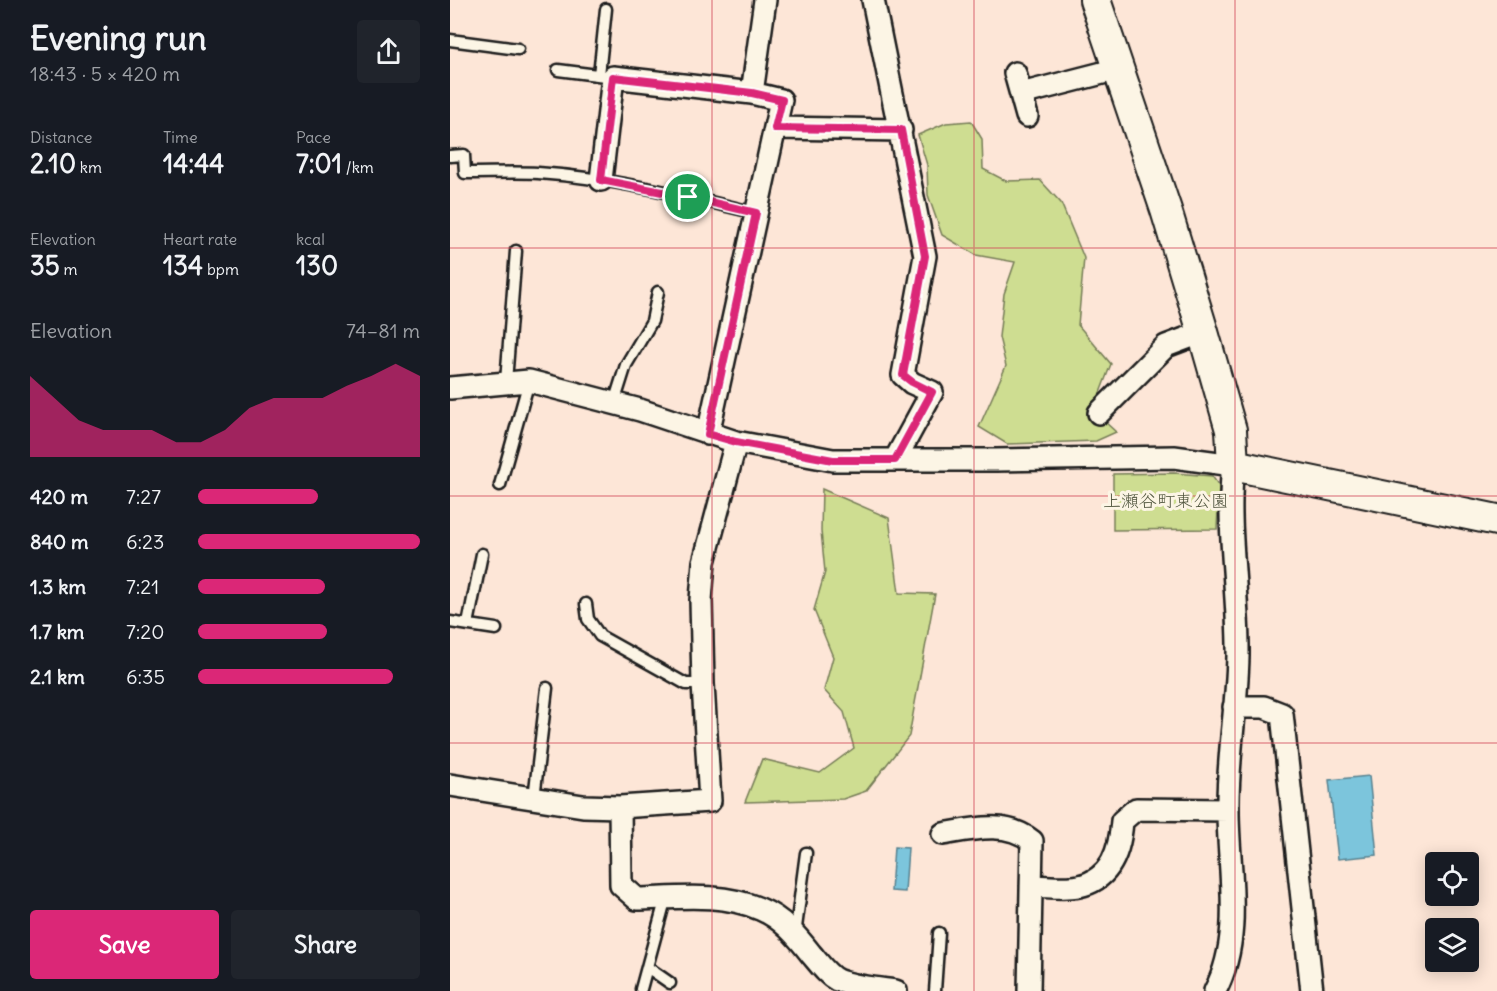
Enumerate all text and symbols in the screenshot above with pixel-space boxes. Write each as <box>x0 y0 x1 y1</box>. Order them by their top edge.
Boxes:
text: Evening run <box>30 17 206 59</box>
button: share <box>357 20 420 83</box>
text: 18:43 · 5 × 420 m <box>30 61 180 86</box>
text: Distance <box>30 127 92 147</box>
text: Time <box>163 127 198 147</box>
text: Pace <box>296 127 331 147</box>
text: 2.10 <box>30 147 76 180</box>
text: 14:44 <box>163 147 224 180</box>
text: 7:01 <box>296 147 342 180</box>
text: km <box>76 157 102 177</box>
text: /km <box>342 157 374 177</box>
pin <box>662 171 713 222</box>
icon: arrive <box>671 180 704 213</box>
text: Elevation <box>30 229 96 249</box>
text: Heart rate <box>163 229 237 249</box>
text: kcal <box>296 229 325 249</box>
text: 35 <box>30 249 60 282</box>
text: 134 <box>163 249 203 282</box>
text: 130 <box>296 249 338 282</box>
text: m <box>60 259 78 279</box>
text: bpm <box>203 259 239 279</box>
text: Elevation <box>30 318 112 343</box>
text: 74–81 m <box>346 318 420 343</box>
text: 420 m <box>30 484 88 509</box>
text: 7:27 <box>126 484 161 509</box>
park label: 上瀬谷町東公園 <box>1103 489 1229 512</box>
text: 840 m <box>30 529 89 554</box>
text: 6:23 <box>126 529 164 554</box>
text: 1.3 km <box>30 574 86 599</box>
text: 7:21 <box>126 574 159 599</box>
text: 1.7 km <box>30 619 84 644</box>
text: 7:20 <box>126 619 164 644</box>
text: 2.1 km <box>30 664 85 689</box>
text: 6:35 <box>126 664 165 689</box>
map controls <box>1425 852 1479 972</box>
button: locate <box>1425 852 1479 906</box>
button: Save <box>30 910 219 979</box>
button: Share <box>231 910 420 979</box>
button: layers <box>1425 918 1479 972</box>

